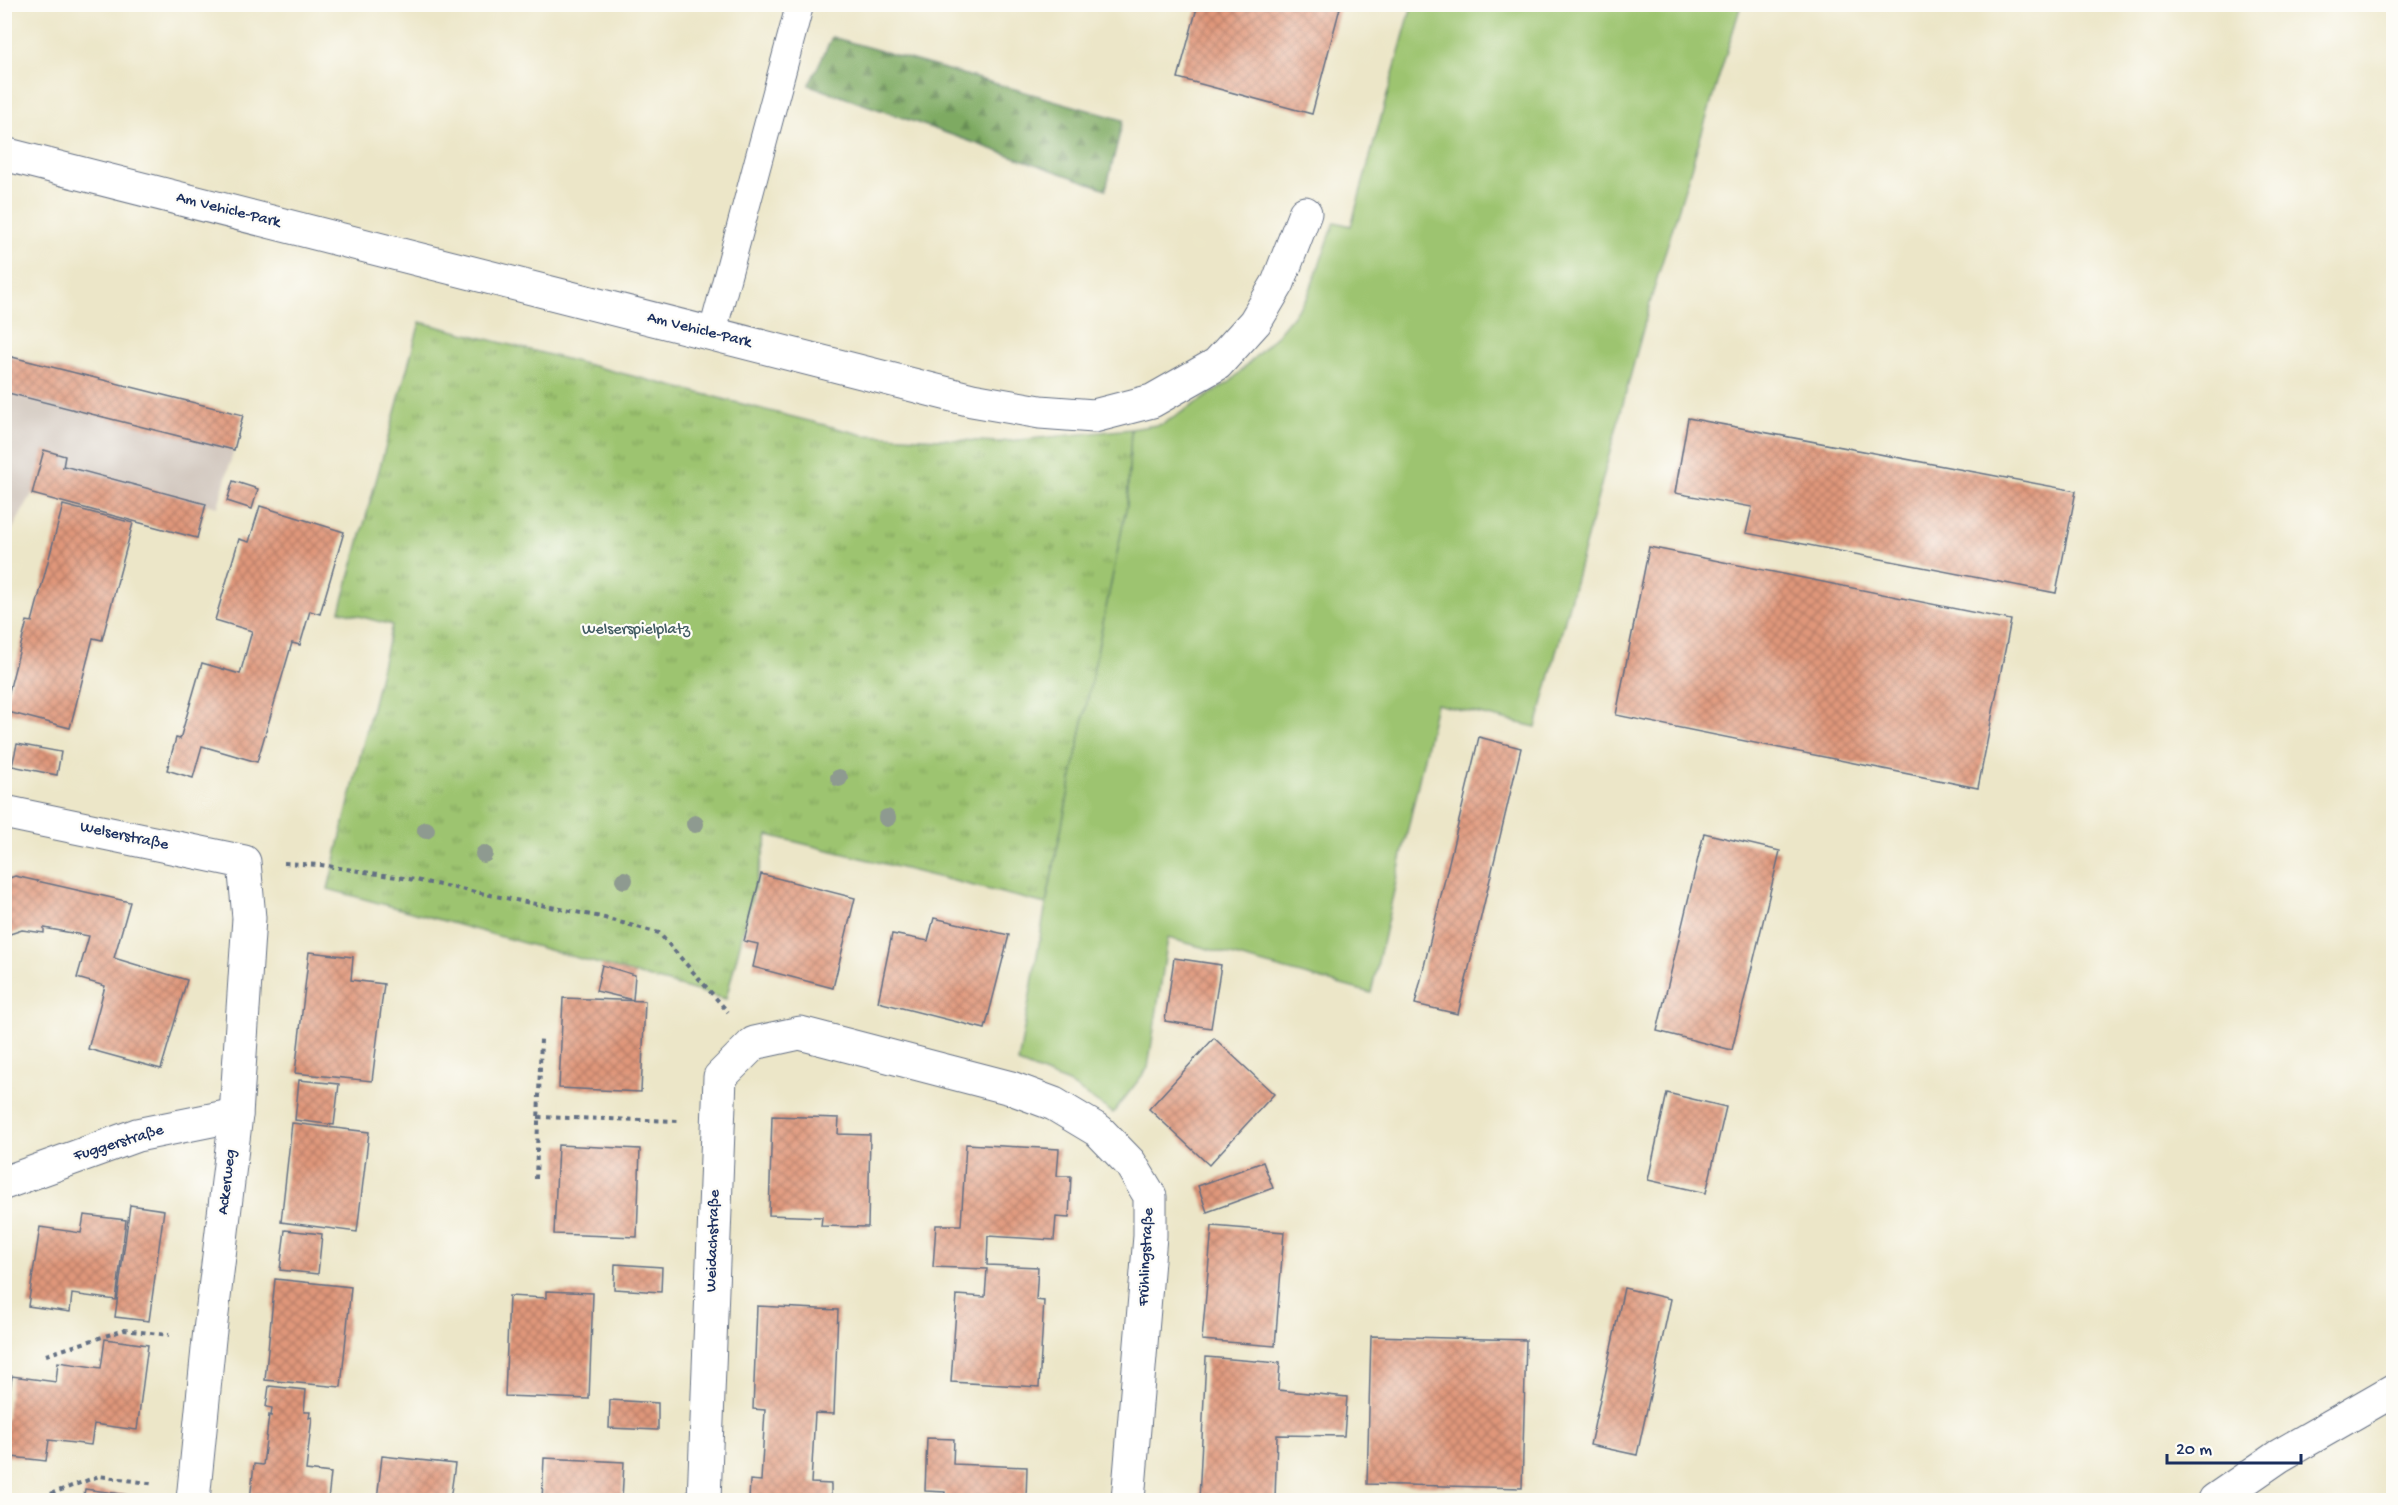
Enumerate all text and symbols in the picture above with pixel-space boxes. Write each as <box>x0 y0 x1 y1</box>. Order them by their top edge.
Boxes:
street label: Am Vehicle-Park <box>174 189 284 234</box>
street label: Am Vehicle-Park <box>645 309 755 354</box>
park label: Welserspielplatz <box>582 621 691 640</box>
street label: Welserstraße <box>78 818 171 856</box>
street label: Fuggerstraße <box>71 1121 167 1167</box>
street label: Ackerweg <box>215 1148 241 1216</box>
street label: Weidachstraße <box>703 1189 725 1293</box>
street label: Frühlingstraße <box>1135 1207 1159 1308</box>
scale bar <box>2167 1427 2300 1465</box>
text: 20 m <box>2176 1440 2212 1461</box>

